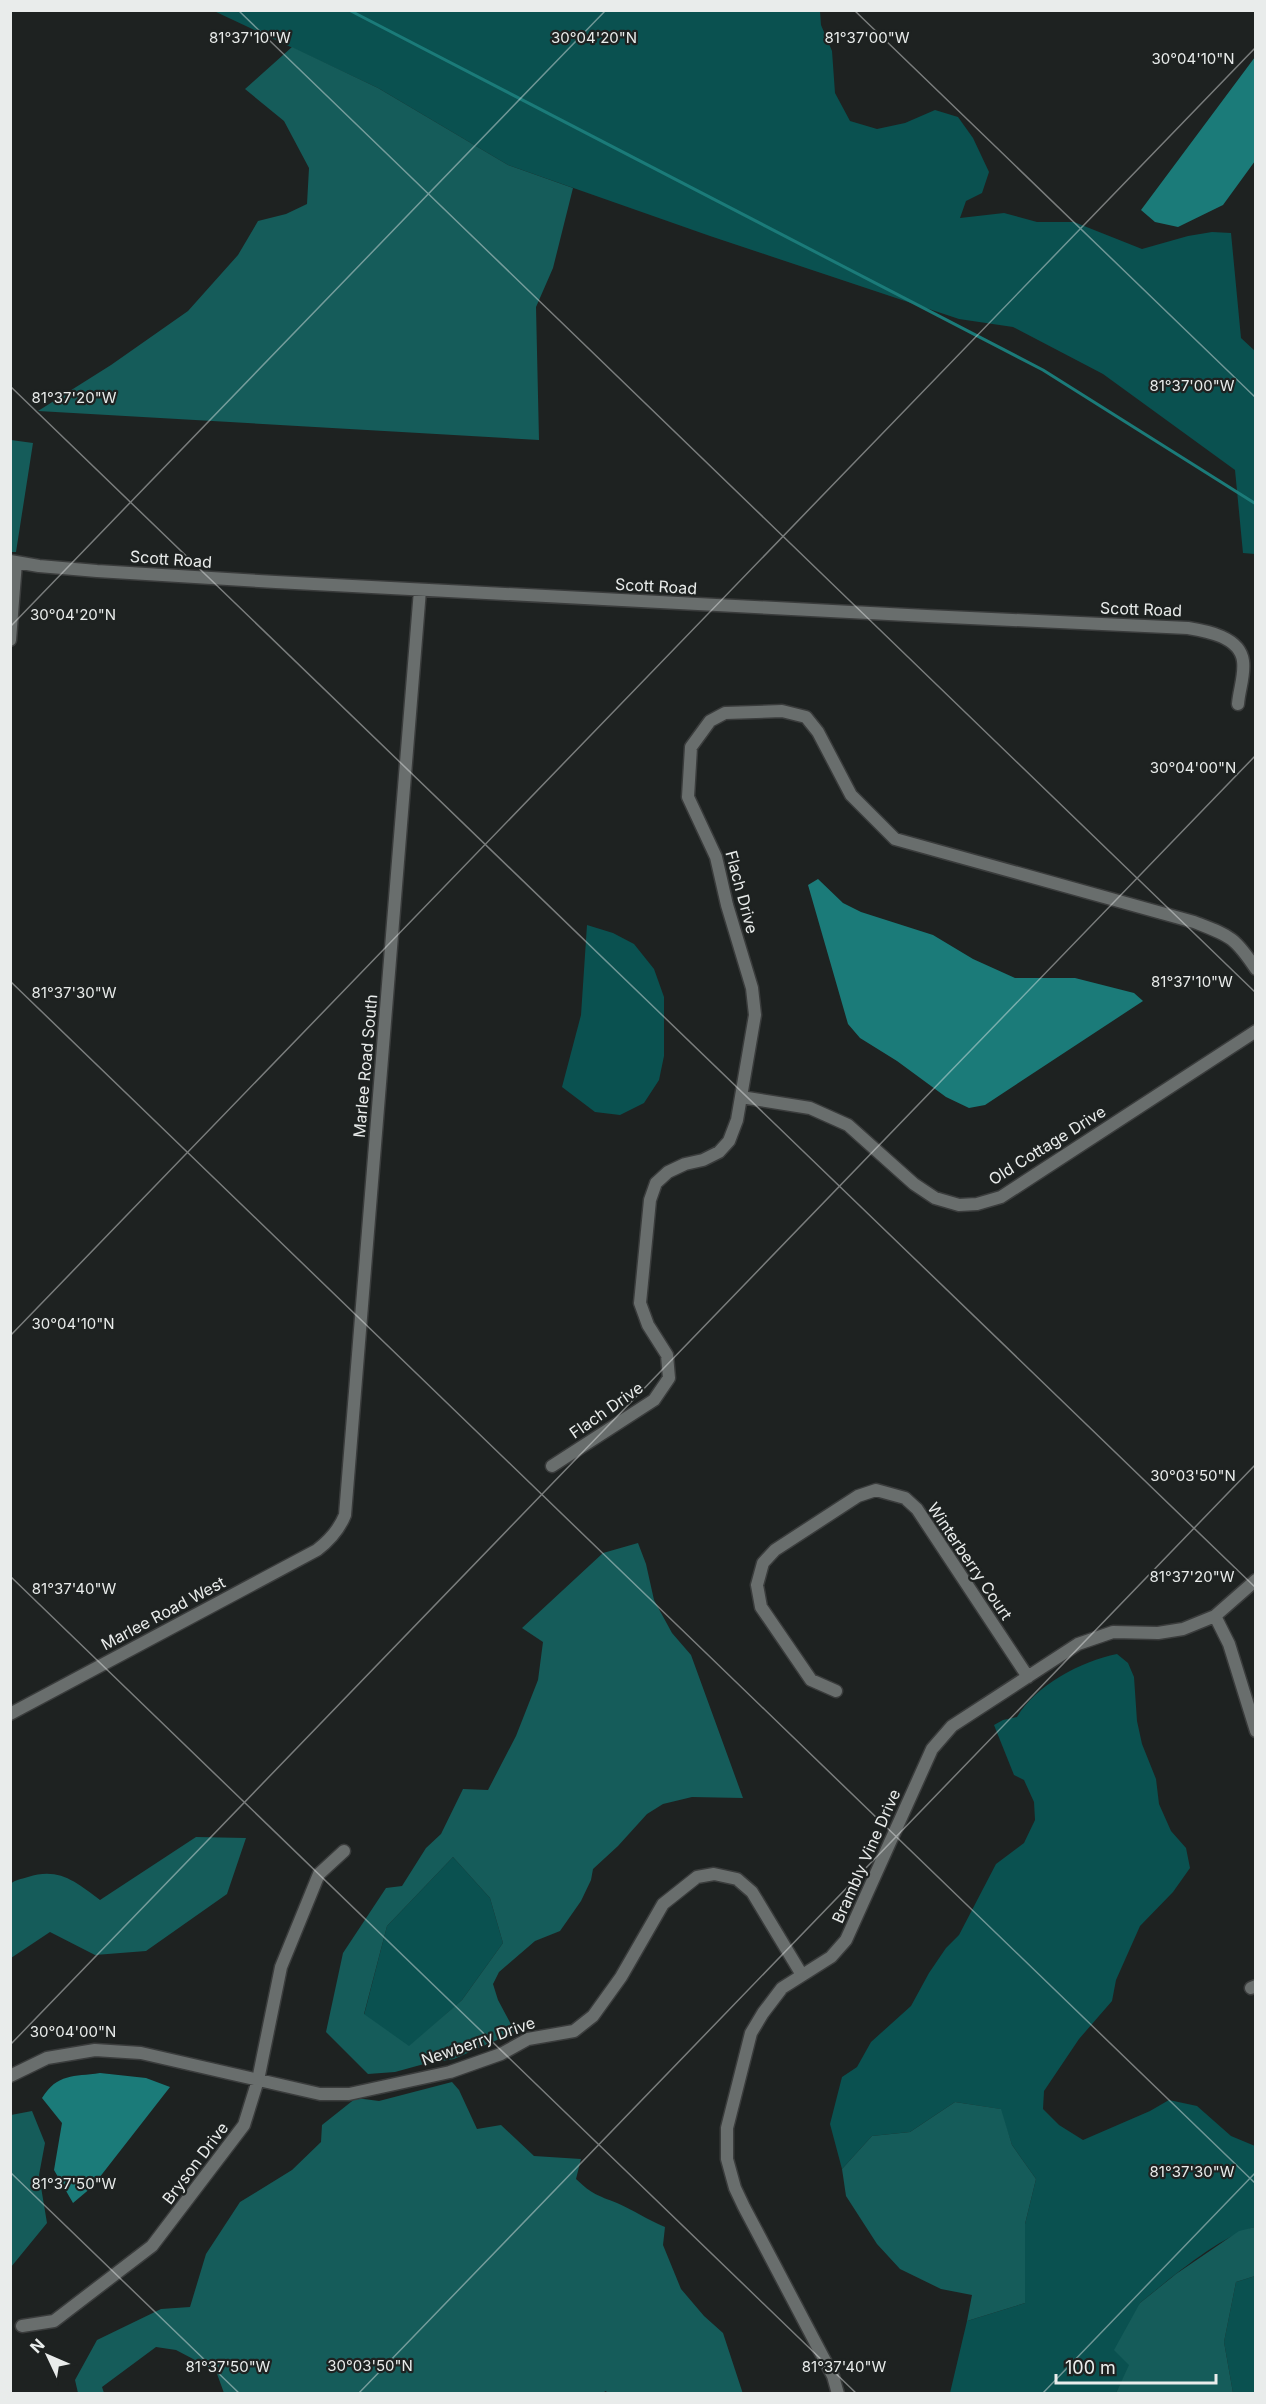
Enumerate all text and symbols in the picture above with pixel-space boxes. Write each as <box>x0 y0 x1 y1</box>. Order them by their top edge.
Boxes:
text: 81°37'10"W <box>209 28 291 47</box>
text: 30°04'20"N <box>551 28 637 47</box>
text: 81°37'00"W <box>824 28 910 47</box>
text: 30°04'10"N <box>1151 49 1235 68</box>
text: 81°37'00"W <box>1149 376 1235 395</box>
text: 81°37'20"W <box>32 388 117 407</box>
street label: Scott Road <box>129 546 213 572</box>
street label: Scott Road <box>614 574 698 598</box>
street label: Scott Road <box>1100 598 1182 620</box>
text: 30°04'20"N <box>30 605 116 624</box>
text: 30°04'00"N <box>1150 758 1236 777</box>
street label: Flach Drive <box>721 848 763 936</box>
text: 81°37'10"W <box>1151 972 1233 991</box>
text: 81°37'30"W <box>32 983 117 1002</box>
street label: Marlee Road South <box>349 993 381 1139</box>
street label: Old Cottage Drive <box>985 1101 1109 1189</box>
text: 30°04'10"N <box>31 1314 115 1333</box>
street label: Flach Drive <box>565 1377 647 1443</box>
text: 30°03'50"N <box>1150 1466 1236 1485</box>
street label: Winterberry Court <box>923 1499 1017 1623</box>
text: 81°37'20"W <box>1150 1567 1235 1586</box>
street label: Marlee Road West <box>97 1572 229 1654</box>
text: 81°37'40"W <box>32 1579 116 1598</box>
street label: Brambly Vine Drive <box>827 1786 905 1926</box>
street label: Newberry Drive <box>418 2012 538 2070</box>
text: 30°04'00"N <box>30 2022 116 2041</box>
street label: Bryson Drive <box>158 2118 232 2208</box>
text: 81°37'30"W <box>1150 2162 1235 2181</box>
text: 81°37'50"W <box>32 2174 117 2193</box>
north arrow <box>18 2326 78 2386</box>
text: N <box>26 2334 49 2357</box>
scale bar <box>1056 2347 1216 2385</box>
text: 30°03'50"N <box>327 2356 413 2375</box>
text: 81°37'50"W <box>186 2357 271 2376</box>
text: 81°37'40"W <box>802 2357 886 2376</box>
text: 100 m <box>1065 2357 1116 2378</box>

